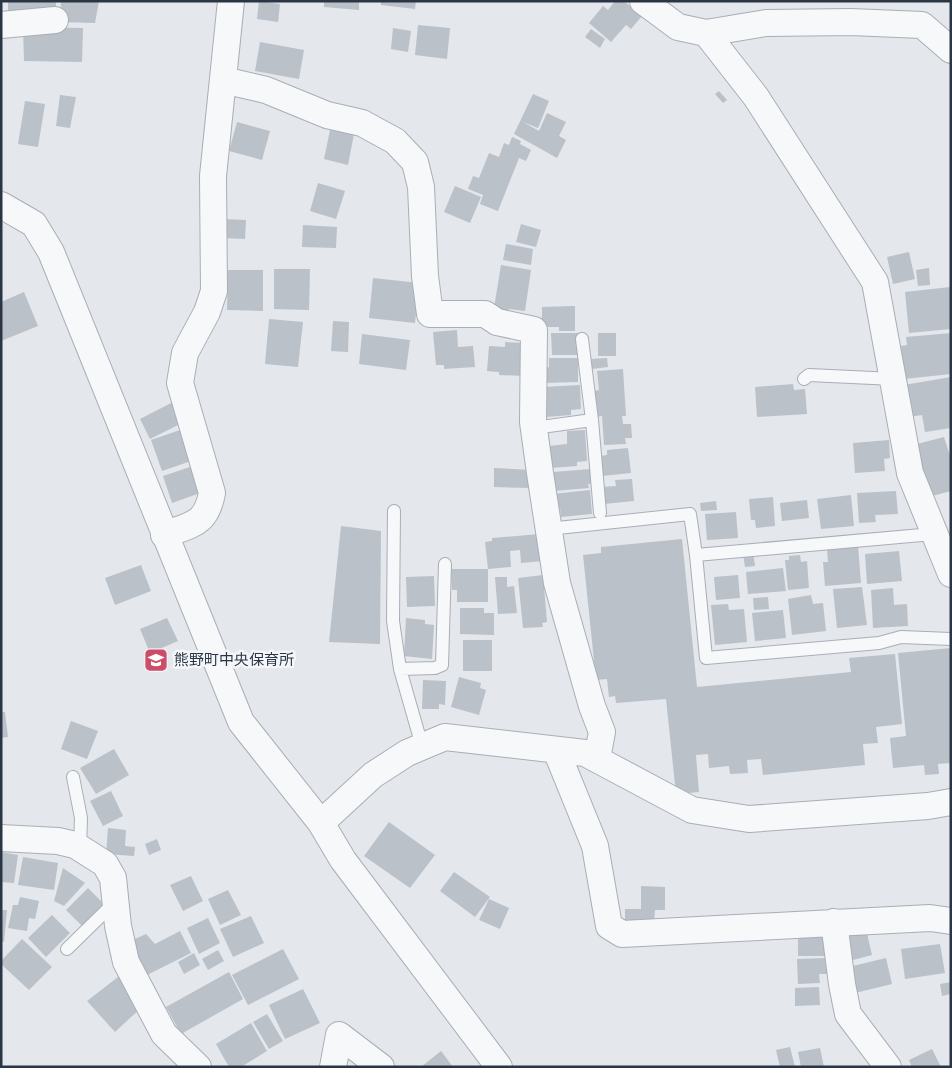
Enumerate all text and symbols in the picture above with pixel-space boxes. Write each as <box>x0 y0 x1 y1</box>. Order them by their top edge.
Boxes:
school or university icon: 熊野町中央保育所 <box>143 647 169 673</box>
place label: 熊野町中央保育所 <box>174 651 294 669</box>

